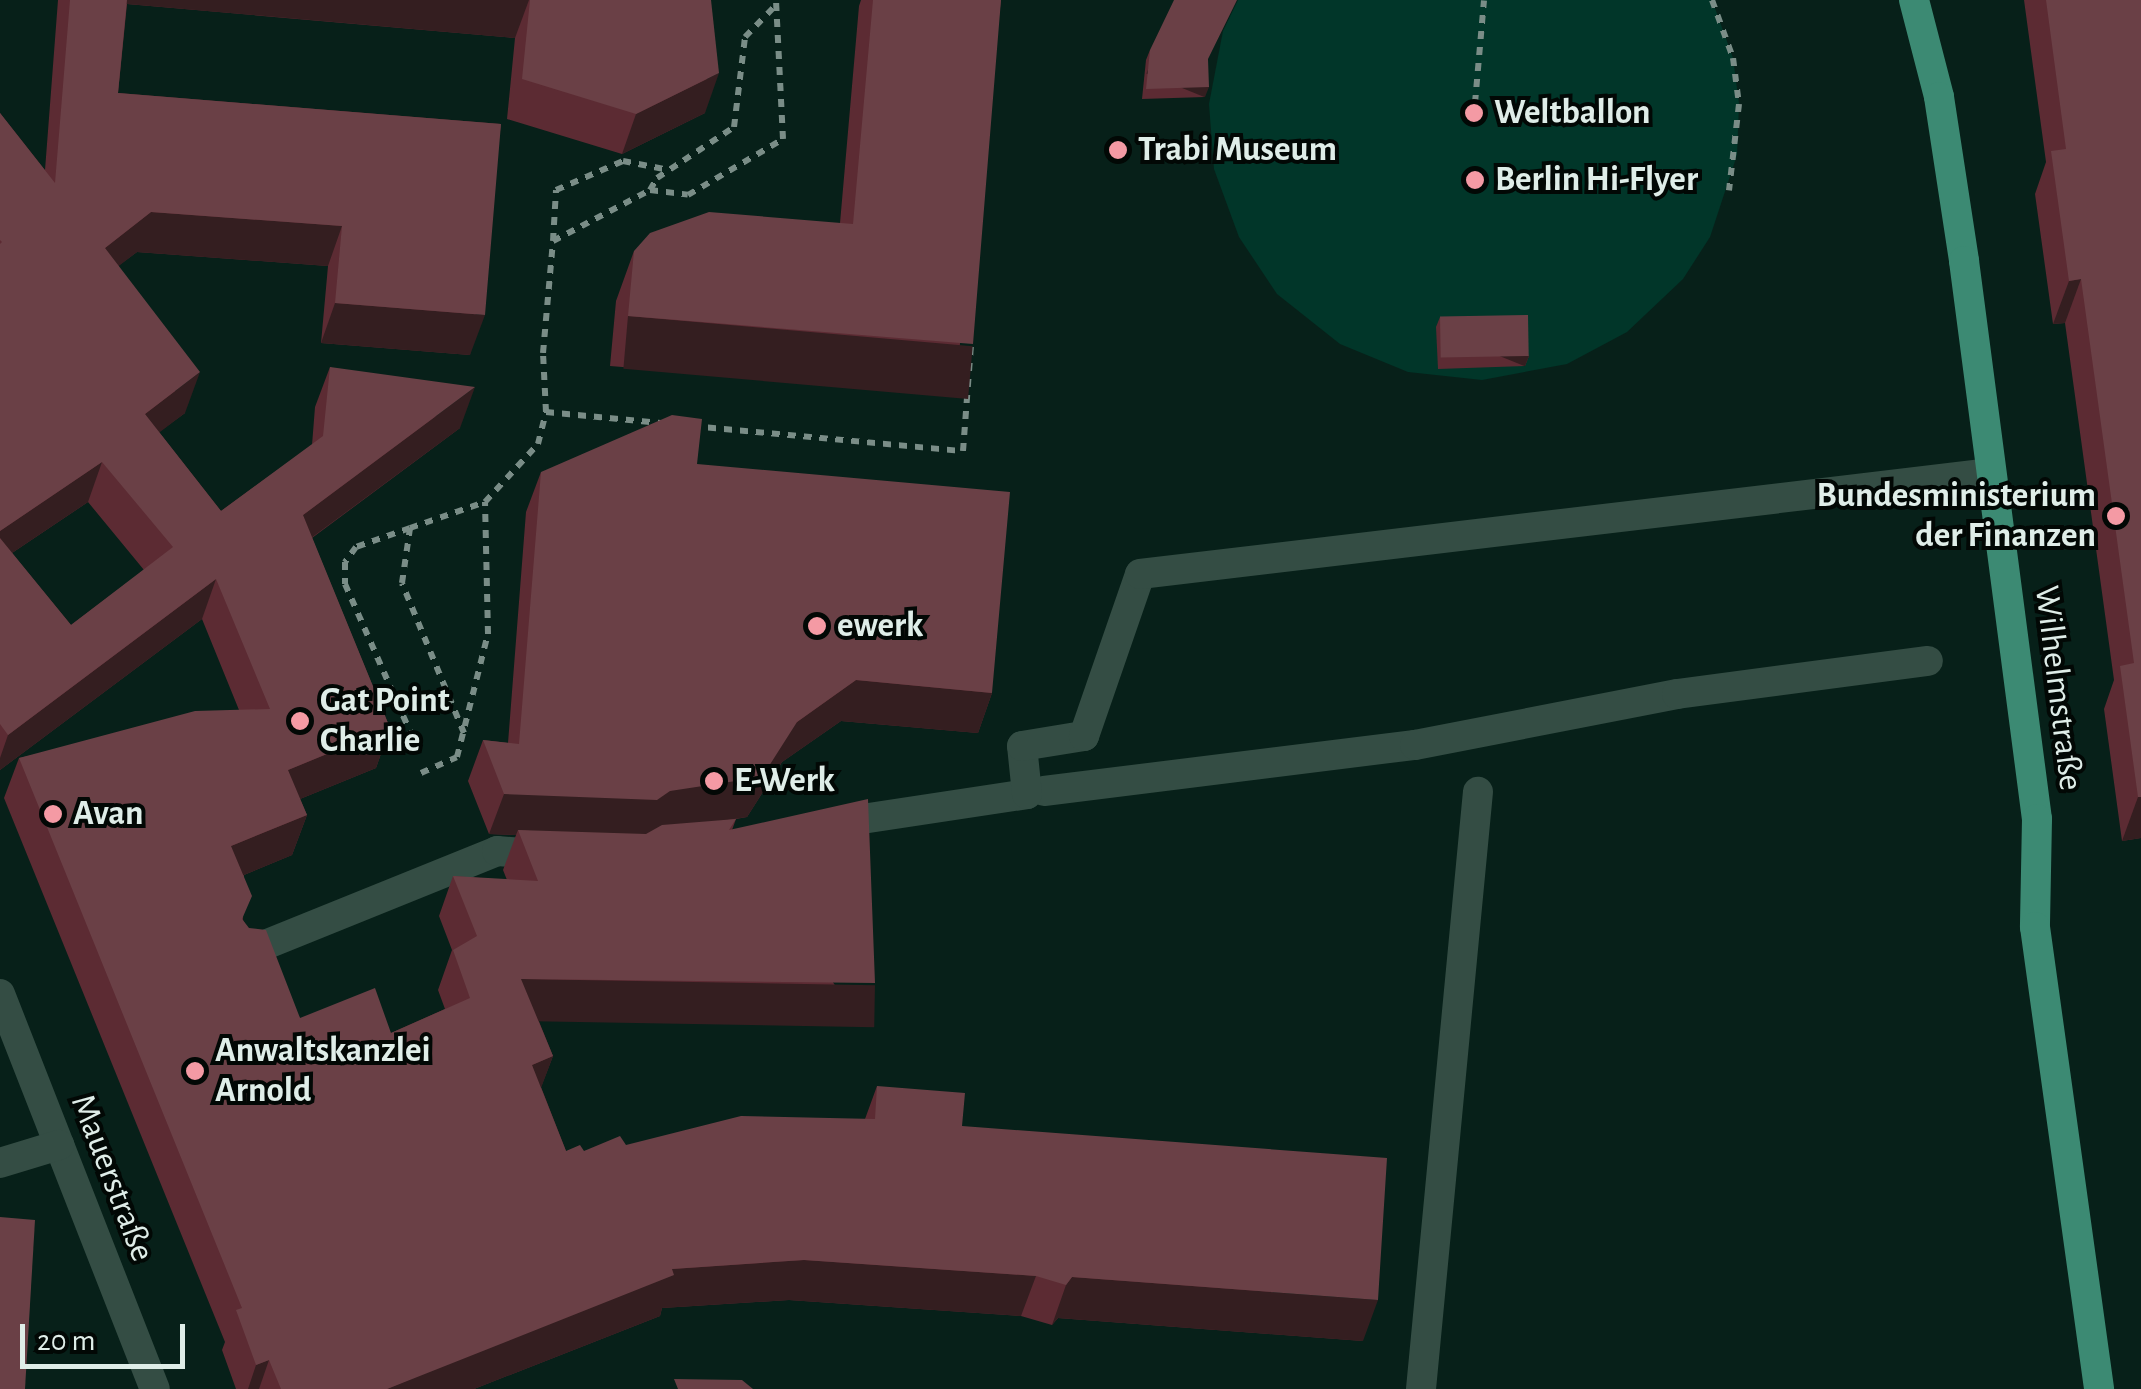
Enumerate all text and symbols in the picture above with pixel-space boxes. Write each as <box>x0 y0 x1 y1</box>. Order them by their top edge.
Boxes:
place label: Weltballon <box>1494 92 1651 134</box>
marker: Weltballon <box>1463 102 1485 124</box>
place label: Trabi Museum <box>1138 129 1337 171</box>
marker: Trabi Museum <box>1107 139 1129 161</box>
place label: Berlin Hi-Flyer <box>1495 159 1698 201</box>
marker: Berlin Hi-Flyer <box>1464 169 1486 191</box>
place label: Bundesministerium der Finanzen <box>1817 475 2096 557</box>
marker: Bundesministerium der Finanzen <box>2105 505 2127 527</box>
street label: Wilhelmstraße <box>2025 583 2091 793</box>
place label: ewerk <box>837 605 923 647</box>
marker: ewerk <box>806 615 828 637</box>
place label: Gat Point Charlie <box>320 680 450 762</box>
marker: Gat Point Charlie <box>289 710 311 732</box>
place label: E-Werk <box>734 760 835 802</box>
marker: E-Werk <box>703 770 725 792</box>
place label: Avan <box>73 793 143 835</box>
marker: Avan <box>42 803 64 825</box>
place label: Anwaltskanzlei Arnold <box>215 1030 431 1112</box>
marker: Anwaltskanzlei Arnold <box>184 1060 206 1082</box>
street label: Mauerstraße <box>61 1089 163 1267</box>
scale bar <box>25 1304 190 1366</box>
text: 20 m <box>37 1326 95 1356</box>

